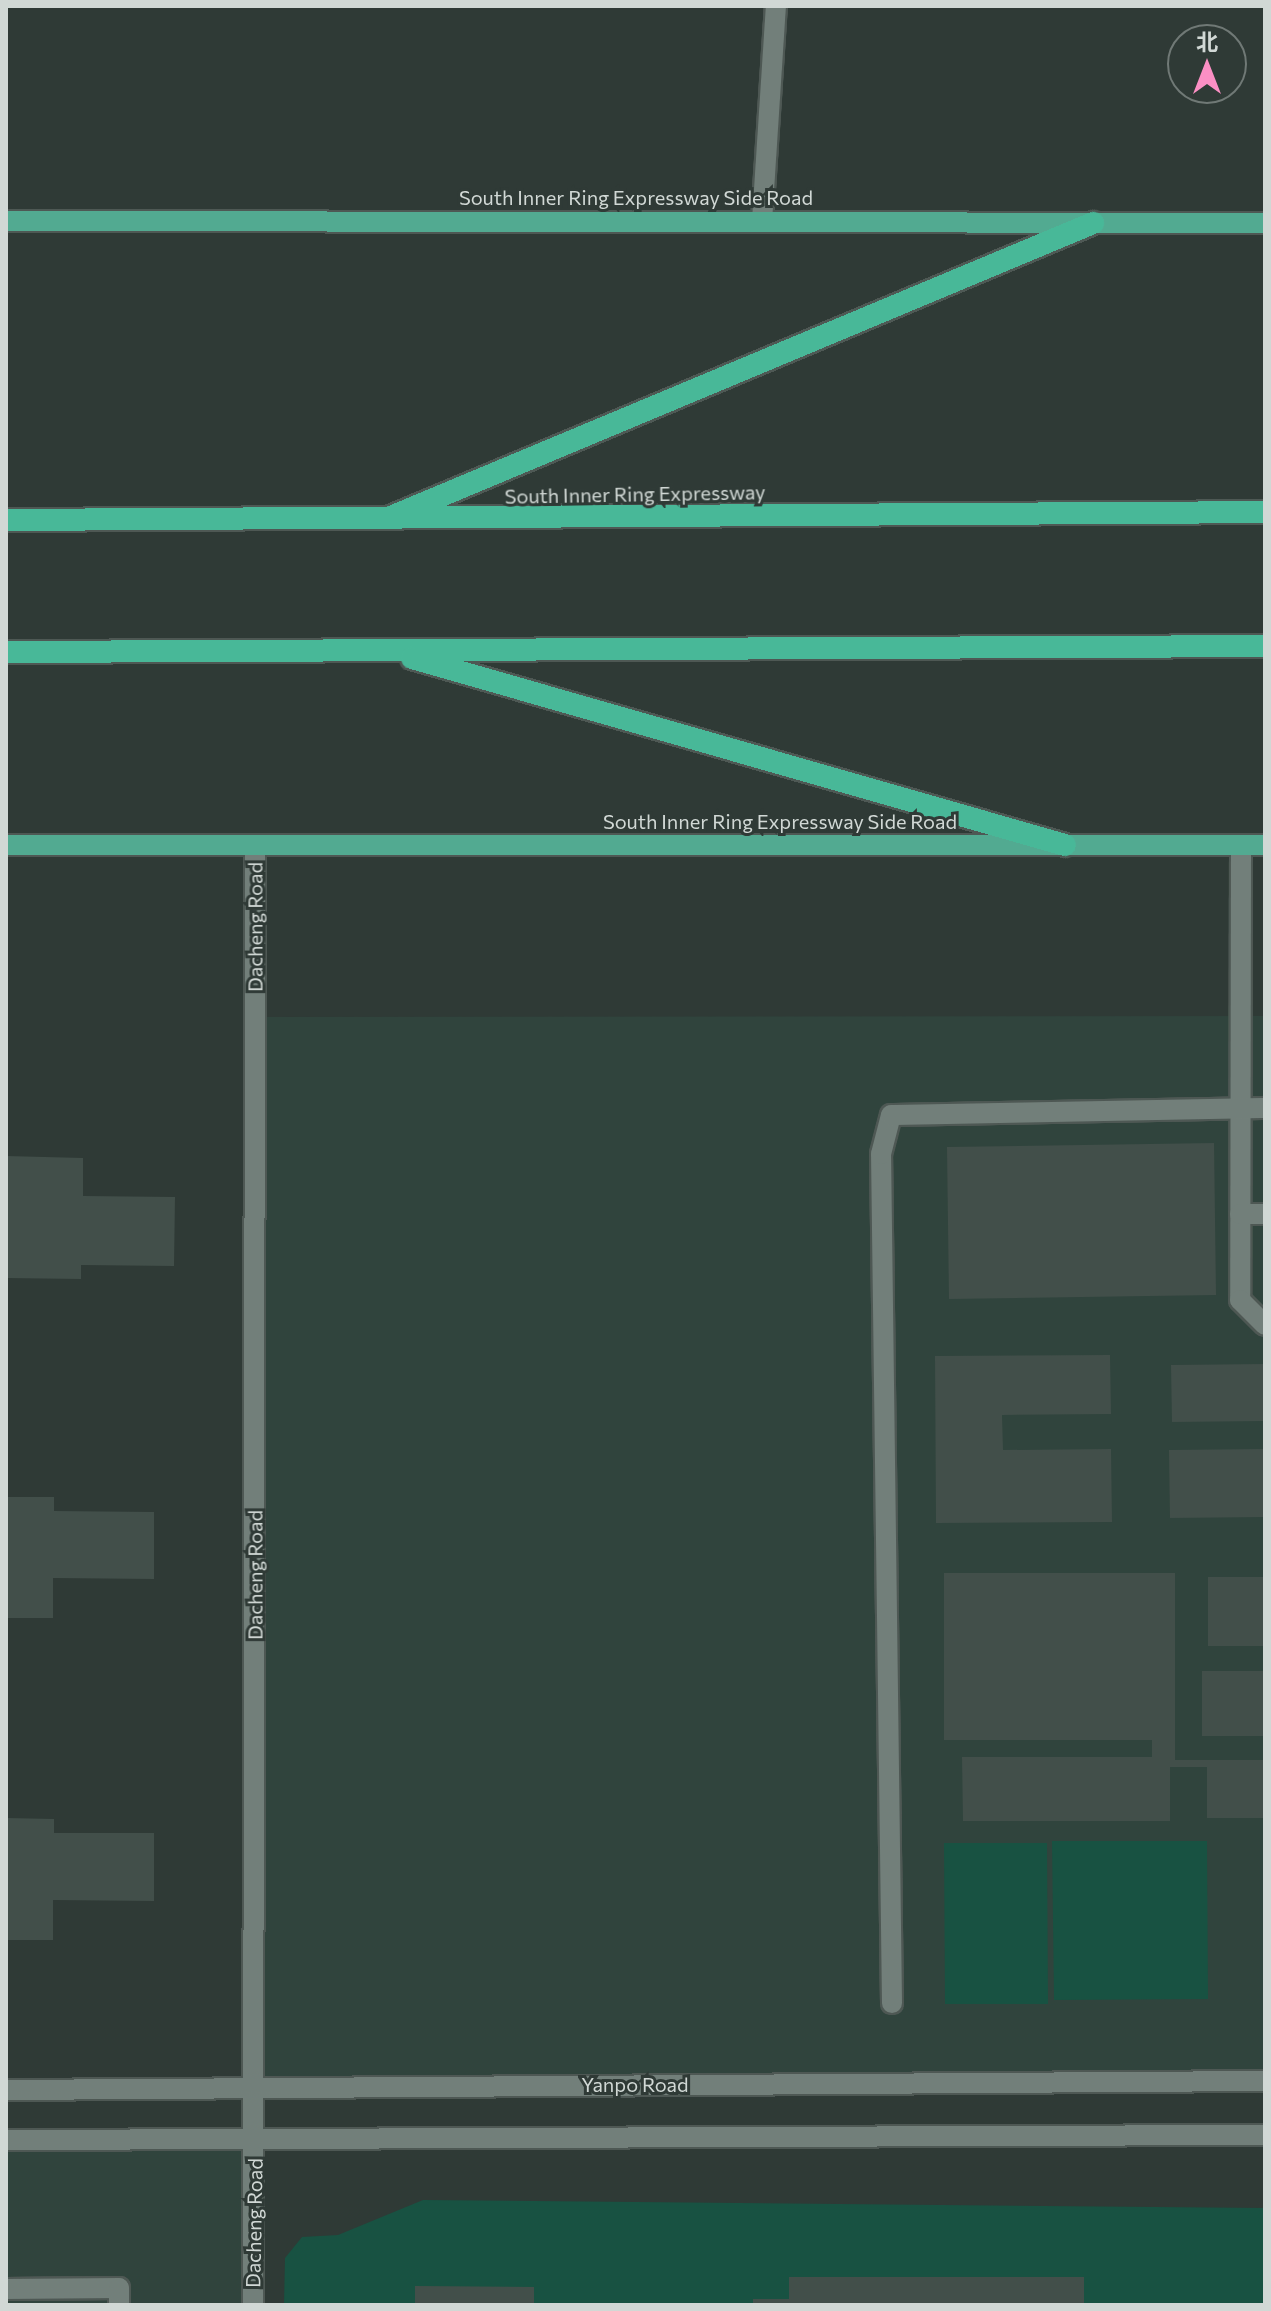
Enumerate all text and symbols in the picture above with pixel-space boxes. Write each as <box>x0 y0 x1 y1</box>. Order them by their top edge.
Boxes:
north arrow <box>1167 24 1247 104</box>
text: 北 <box>1196 28 1218 55</box>
street label: South Inner Ring Expressway Side Road <box>459 185 813 209</box>
street label: South Inner Ring Expressway <box>504 480 766 508</box>
street label: South Inner Ring Expressway Side Road <box>603 809 957 833</box>
street label: Dacheng Road <box>243 862 267 992</box>
street label: Dacheng Road <box>243 1510 267 1640</box>
street label: Yanpo Road <box>581 2072 689 2096</box>
street label: Dacheng Road <box>241 2158 267 2288</box>

